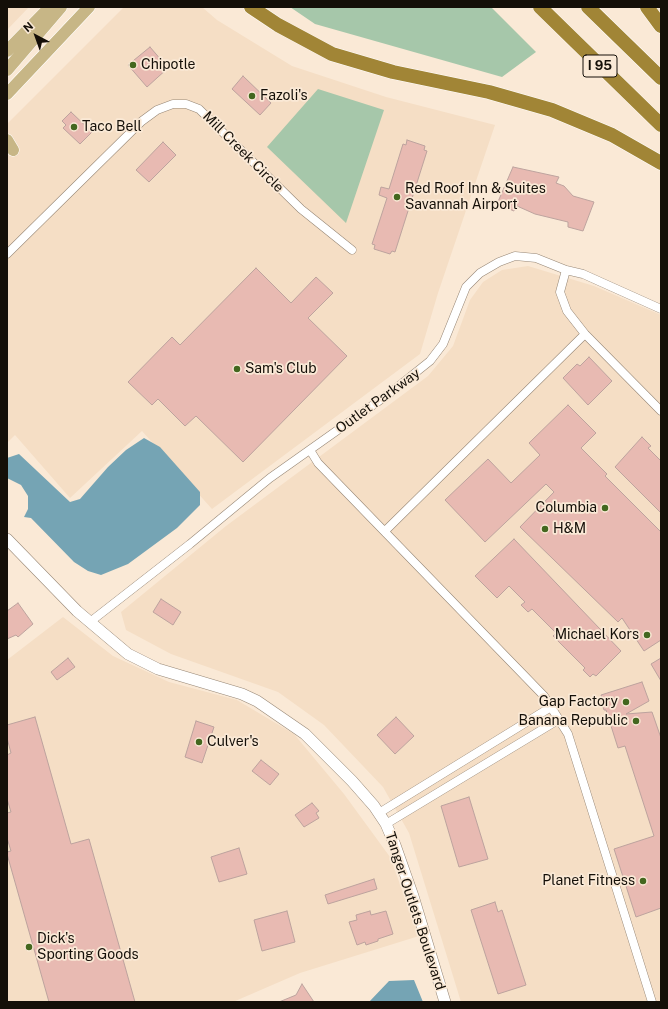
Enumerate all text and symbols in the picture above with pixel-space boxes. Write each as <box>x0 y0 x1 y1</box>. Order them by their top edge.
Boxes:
north arrow <box>16 16 56 56</box>
text: N <box>21 20 35 34</box>
road number: I 95 <box>583 55 617 77</box>
place label: Chipotle <box>141 57 195 73</box>
marker: Chipotle <box>128 60 138 70</box>
place label: Fazoli's <box>260 88 308 104</box>
marker: Fazoli's <box>247 91 257 101</box>
street label: Mill Creek Circle <box>199 108 287 196</box>
place label: Taco Bell <box>82 119 142 135</box>
marker: Taco Bell <box>69 122 79 132</box>
place label: Red Roof Inn & Suites Savannah Airport <box>405 181 546 214</box>
marker: Red Roof Inn & Suites Savannah Airport <box>392 192 402 202</box>
place label: Sam's Club <box>245 361 317 377</box>
marker: Sam's Club <box>232 364 242 374</box>
street label: Outlet Parkway <box>333 365 423 437</box>
place label: Columbia <box>536 500 597 516</box>
marker: Columbia <box>600 503 610 513</box>
place label: H&M <box>553 521 586 537</box>
marker: H&M <box>540 524 550 534</box>
place label: Michael Kors <box>555 627 639 643</box>
marker: Michael Kors <box>642 630 652 640</box>
place label: Gap Factory <box>539 694 618 710</box>
marker: Gap Factory <box>621 697 631 707</box>
place label: Banana Republic <box>519 713 628 729</box>
marker: Banana Republic <box>631 716 641 726</box>
place label: Culver's <box>207 734 259 750</box>
marker: Culver's <box>194 737 204 747</box>
street label: Tanger Outlets Boulevard <box>381 830 449 992</box>
place label: Planet Fitness <box>542 873 635 889</box>
marker: Planet Fitness <box>638 876 648 886</box>
place label: Dick's Sporting Goods <box>37 931 139 964</box>
marker: Dick's Sporting Goods <box>24 942 34 952</box>

